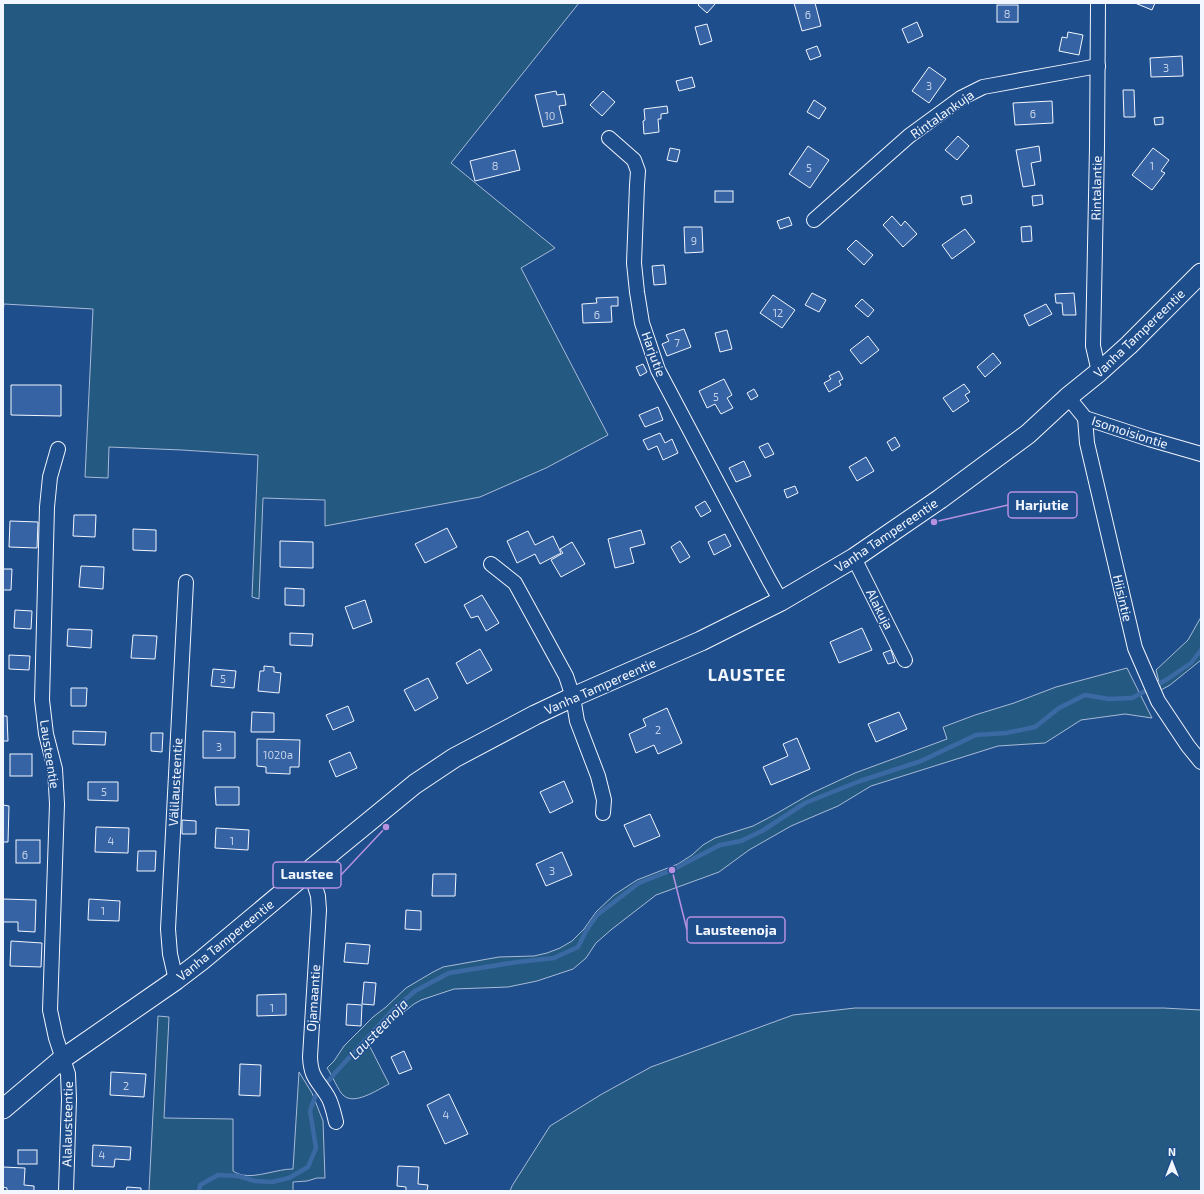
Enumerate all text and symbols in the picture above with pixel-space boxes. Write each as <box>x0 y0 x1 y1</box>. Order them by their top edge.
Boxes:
house number: 8 <box>1004 7 1010 20</box>
house number: 6 <box>805 8 811 21</box>
house number: 3 <box>1163 61 1169 74</box>
house number: 3 <box>926 79 932 92</box>
street label: Rintalankuja <box>907 86 977 142</box>
house number: 6 <box>1030 107 1036 120</box>
house number: 10 <box>544 109 556 122</box>
street label: Rintalantie <box>1087 156 1105 220</box>
house number: 8 <box>492 159 498 172</box>
house number: 1 <box>1150 159 1154 172</box>
house number: 5 <box>806 161 812 174</box>
house number: 9 <box>691 234 697 247</box>
street label: Vanha Tampereentie <box>1090 285 1188 381</box>
house number: 12 <box>773 306 783 319</box>
house number: 6 <box>594 308 600 321</box>
street label: Harjutie <box>638 329 670 379</box>
house number: 7 <box>674 336 680 349</box>
house number: 5 <box>713 390 719 403</box>
street label: Isomoisiontie <box>1090 412 1170 452</box>
callout: Harjutie <box>1008 492 1077 518</box>
street label: Vanha Tampereentie <box>832 495 940 575</box>
text: Harjutie <box>1015 496 1069 513</box>
street label: Hiisintie <box>1110 573 1136 623</box>
street label: Alakuja <box>863 586 897 632</box>
street label: Vanha Tampereentie <box>542 654 658 718</box>
district label: LAUSTEE <box>708 664 786 684</box>
house number: 5 <box>220 672 226 685</box>
street label: Lausteentie <box>37 718 63 790</box>
house number: 2 <box>655 723 661 736</box>
street label: Välilausteentie <box>165 737 185 827</box>
house number: 3 <box>216 740 222 753</box>
house number: 1020a <box>263 748 293 761</box>
house number: 5 <box>101 785 107 798</box>
house number: 4 <box>108 834 115 847</box>
house number: 1 <box>230 834 234 847</box>
house number: 6 <box>22 848 28 861</box>
callout: Laustee <box>273 862 341 888</box>
house number: 3 <box>549 864 555 877</box>
text: Laustee <box>281 865 333 882</box>
street label: Vanha Tampereentie <box>173 896 277 984</box>
house number: 1 <box>101 904 105 917</box>
callout: Lausteenoja <box>687 917 785 943</box>
text: Lausteenoja <box>695 921 777 938</box>
street label: Ojamaantie <box>303 964 323 1032</box>
water label: Lausteenoja <box>345 995 411 1063</box>
house number: 1 <box>270 1001 274 1014</box>
house number: 2 <box>123 1079 129 1092</box>
street label: Alalausteentie <box>58 1081 76 1167</box>
house number: 4 <box>443 1108 450 1121</box>
north arrow <box>1152 1142 1192 1182</box>
text: N <box>1168 1145 1176 1158</box>
house number: 4 <box>99 1148 106 1161</box>

